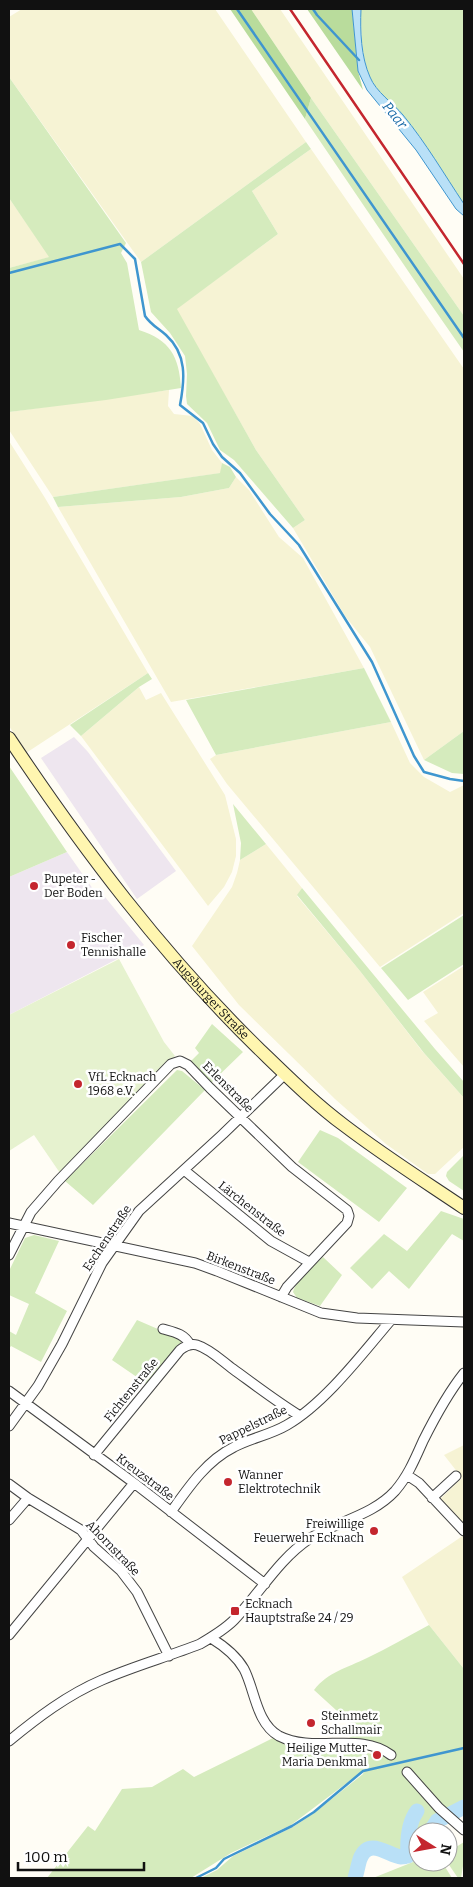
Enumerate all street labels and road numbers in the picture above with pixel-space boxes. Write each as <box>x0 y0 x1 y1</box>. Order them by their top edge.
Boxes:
street label: Augsburger Straße <box>170 955 252 1042</box>
street label: Erlenstraße <box>200 1059 256 1115</box>
street label: Lärchenstraße <box>216 1178 288 1240</box>
street label: Eschenstraße <box>80 1202 134 1274</box>
street label: Birkenstraße <box>205 1248 277 1288</box>
street label: Fichtenstraße <box>101 1355 161 1425</box>
street label: Pappelstraße <box>217 1403 289 1447</box>
street label: Kreuzstraße <box>113 1451 177 1503</box>
street label: Ahornstraße <box>83 1517 143 1579</box>

